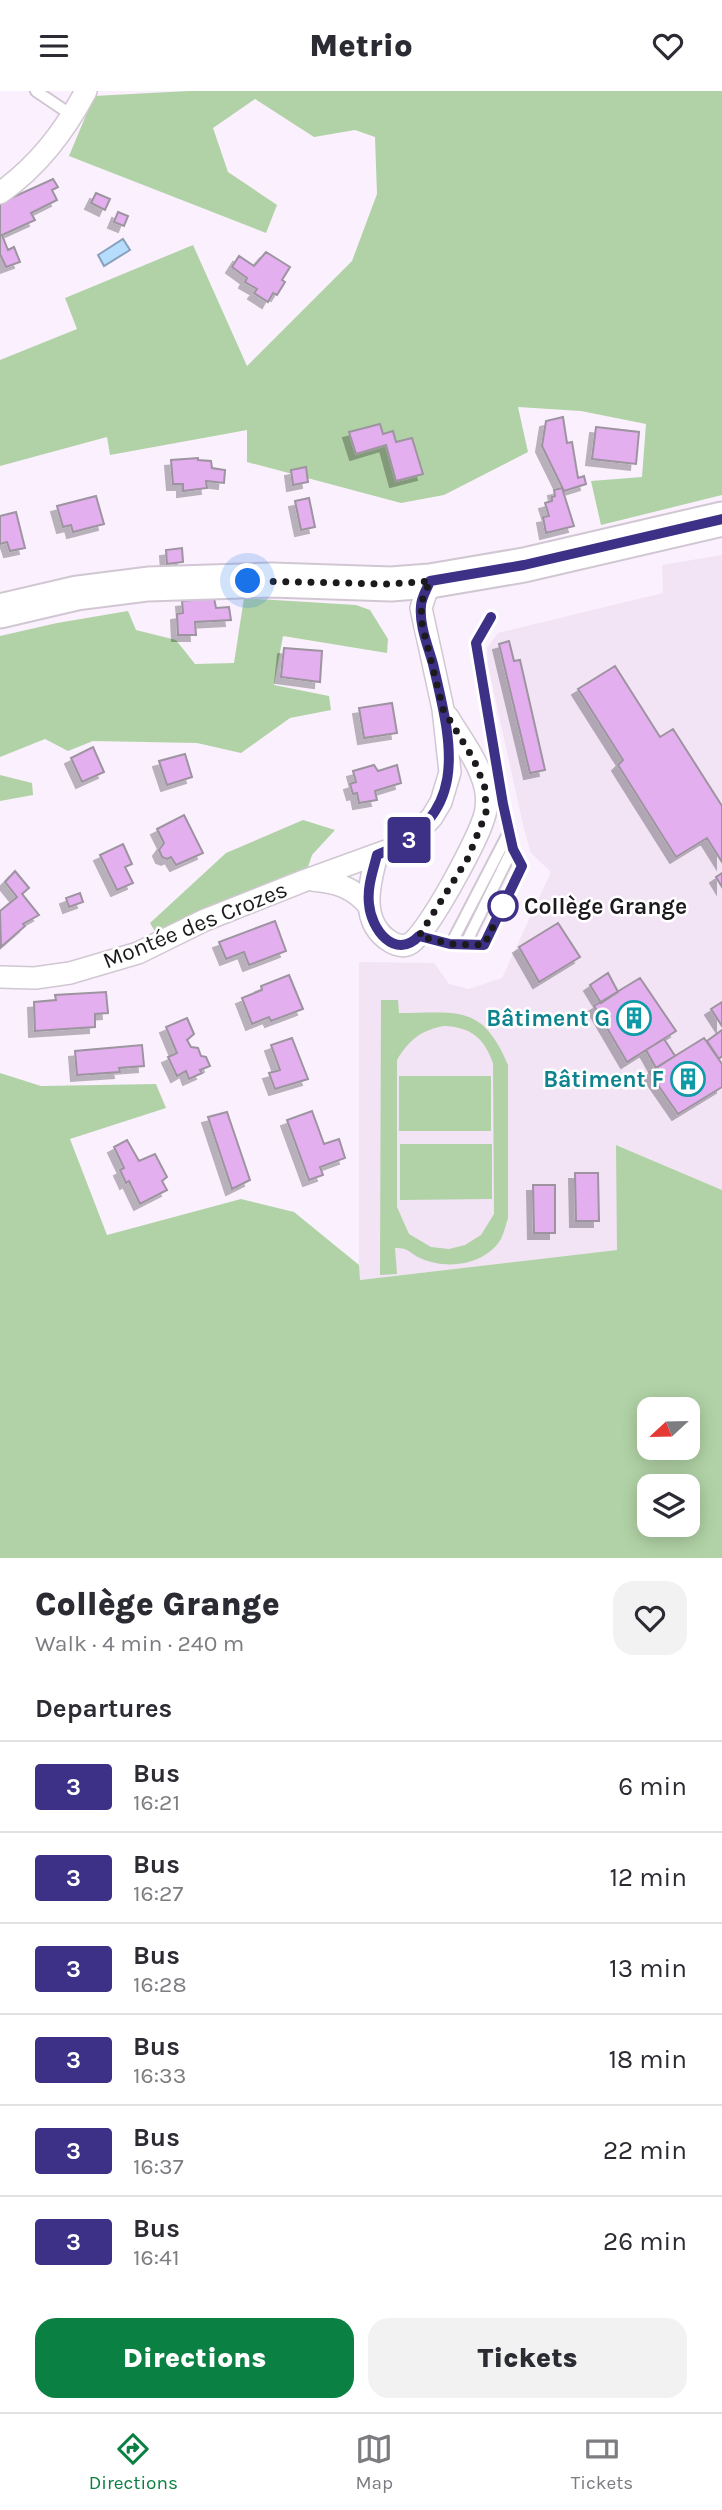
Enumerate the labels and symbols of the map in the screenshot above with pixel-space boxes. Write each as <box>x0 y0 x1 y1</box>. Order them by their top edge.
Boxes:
your location <box>230 563 265 598</box>
line badge: 3 <box>386 817 432 863</box>
street label: Montée des Crozes <box>99 876 291 974</box>
marker: Collège Grange <box>488 891 518 921</box>
place label: Collège Grange <box>524 893 687 920</box>
building icon: Bâtiment G <box>615 999 653 1037</box>
place label: Bâtiment G <box>486 1005 610 1032</box>
building icon: Bâtiment F <box>669 1060 707 1098</box>
place label: Bâtiment F <box>543 1066 664 1093</box>
north arrow <box>637 1397 700 1459</box>

